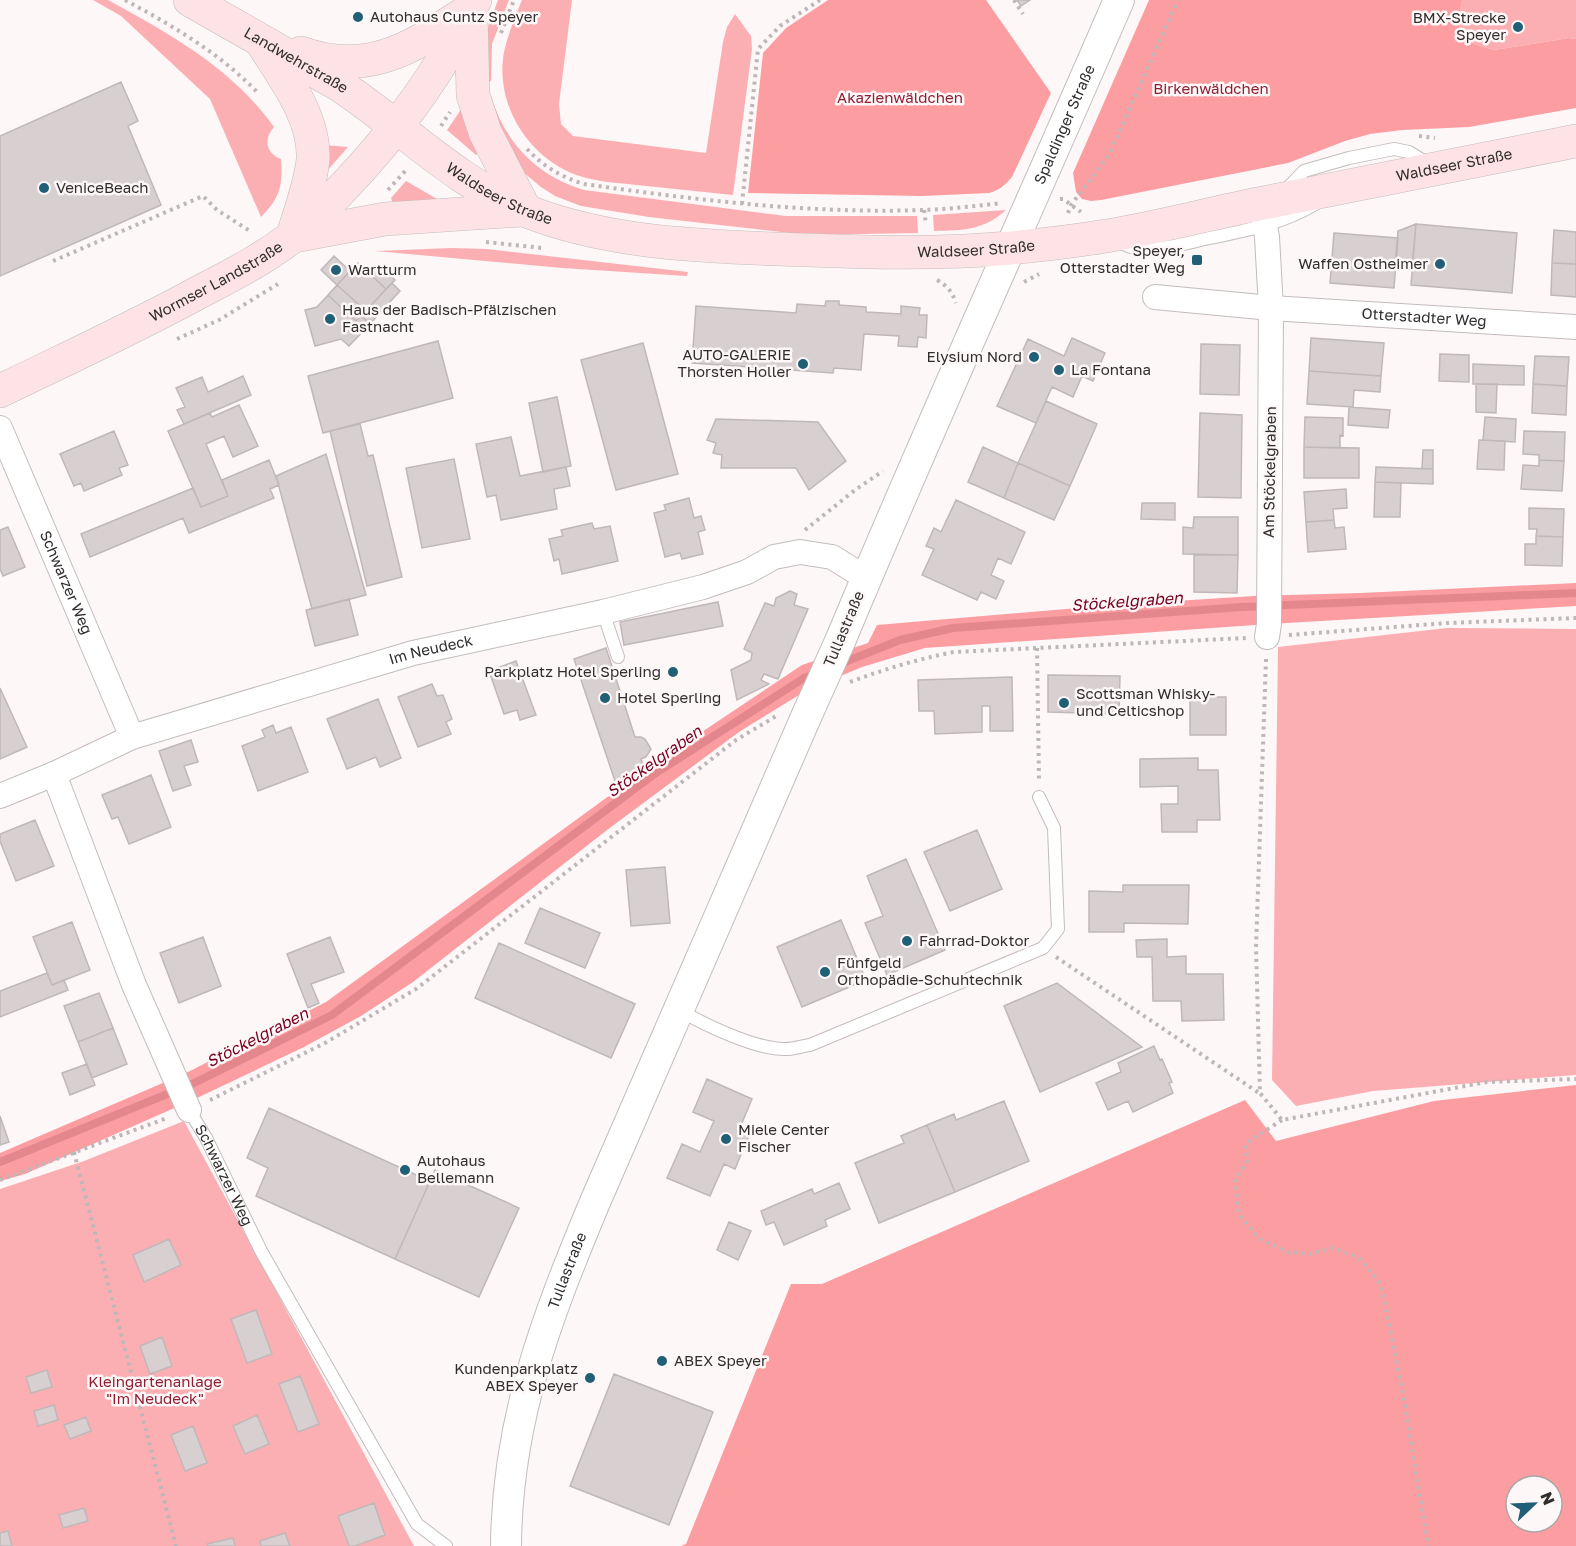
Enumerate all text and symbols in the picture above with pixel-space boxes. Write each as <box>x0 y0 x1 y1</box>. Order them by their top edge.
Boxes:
place label: Autohaus Cuntz Speyer <box>370 7 538 25</box>
place label: BMX-Strecke Speyer <box>1413 8 1506 43</box>
marker: Autohaus Cuntz Speyer <box>351 10 365 24</box>
marker: BMX-Strecke Speyer <box>1511 20 1525 34</box>
street label: Landwehrstraße <box>241 23 352 97</box>
street label: Spaldinger Straße <box>1030 61 1098 187</box>
park label: Birkenwäldchen <box>1153 79 1269 97</box>
park label: Akazienwäldchen <box>837 88 963 106</box>
street label: Waldseer Straße <box>1394 144 1514 184</box>
street label: Waldseer Straße <box>443 158 555 228</box>
place label: VeniceBeach <box>56 178 149 196</box>
marker: VeniceBeach <box>37 181 51 195</box>
street label: Waldseer Straße <box>917 236 1036 260</box>
street label: Wormser Landstraße <box>146 237 286 325</box>
place label: Speyer, Otterstadter Weg <box>1060 241 1185 276</box>
marker: Speyer, Otterstadter Weg <box>1190 253 1204 267</box>
place label: Waffen Ostheimer <box>1298 254 1428 272</box>
marker: Waffen Ostheimer <box>1433 257 1447 271</box>
place label: Wartturm <box>348 260 416 278</box>
marker: Wartturm <box>329 263 343 277</box>
place label: Haus der Badisch-Pfälzischen Fastnacht <box>342 300 557 335</box>
street label: Otterstadter Weg <box>1361 304 1487 329</box>
marker: Haus der Badisch-Pfälzischen Fastnacht <box>323 312 337 326</box>
place label: AUTO-GALERIE Thorsten Holler <box>678 345 791 380</box>
place label: Elysium Nord <box>927 347 1022 365</box>
marker: Elysium Nord <box>1027 350 1041 364</box>
marker: AUTO-GALERIE Thorsten Holler <box>796 357 810 371</box>
place label: La Fontana <box>1071 360 1151 378</box>
marker: La Fontana <box>1052 363 1066 377</box>
street label: Am Stöckelgraben <box>1259 406 1279 538</box>
street label: Schwarzer Weg <box>37 528 97 637</box>
water label: Stöckelgraben <box>1071 587 1184 615</box>
street label: Tullastraße <box>819 588 867 669</box>
street label: Im Neudeck <box>386 630 475 668</box>
place label: Parkplatz Hotel Sperling <box>484 662 661 680</box>
marker: Parkplatz Hotel Sperling <box>666 665 680 679</box>
place label: Scottsman Whisky- und Celticshop <box>1076 684 1216 719</box>
place label: Hotel Sperling <box>617 688 721 706</box>
marker: Hotel Sperling <box>598 691 612 705</box>
marker: Scottsman Whisky- und Celticshop <box>1057 696 1071 710</box>
water label: Stöckelgraben <box>603 720 706 801</box>
place label: Fahrrad-Doktor <box>919 931 1030 949</box>
marker: Fahrrad-Doktor <box>900 934 914 948</box>
place label: Fünfgeld Orthopädie-Schuhtechnik <box>837 953 1023 988</box>
marker: Fünfgeld Orthopädie-Schuhtechnik <box>818 965 832 979</box>
water label: Stöckelgraben <box>203 1002 312 1071</box>
place label: Miele Center Fischer <box>738 1120 829 1155</box>
street label: Schwarzer Weg <box>192 1121 257 1228</box>
marker: Miele Center Fischer <box>719 1132 733 1146</box>
place label: Autohaus Bellemann <box>417 1151 494 1186</box>
marker: Autohaus Bellemann <box>398 1163 412 1177</box>
street label: Tullastraße <box>544 1229 590 1311</box>
place label: ABEX Speyer <box>674 1351 767 1369</box>
marker: ABEX Speyer <box>655 1354 669 1368</box>
place label: Kundenparkplatz ABEX Speyer <box>454 1359 578 1394</box>
marker: Kundenparkplatz ABEX Speyer <box>583 1371 597 1385</box>
park label: Kleingartenanlage "Im Neudeck" <box>88 1372 222 1407</box>
north arrow <box>1504 1474 1564 1534</box>
text: N <box>1536 1489 1559 1508</box>

